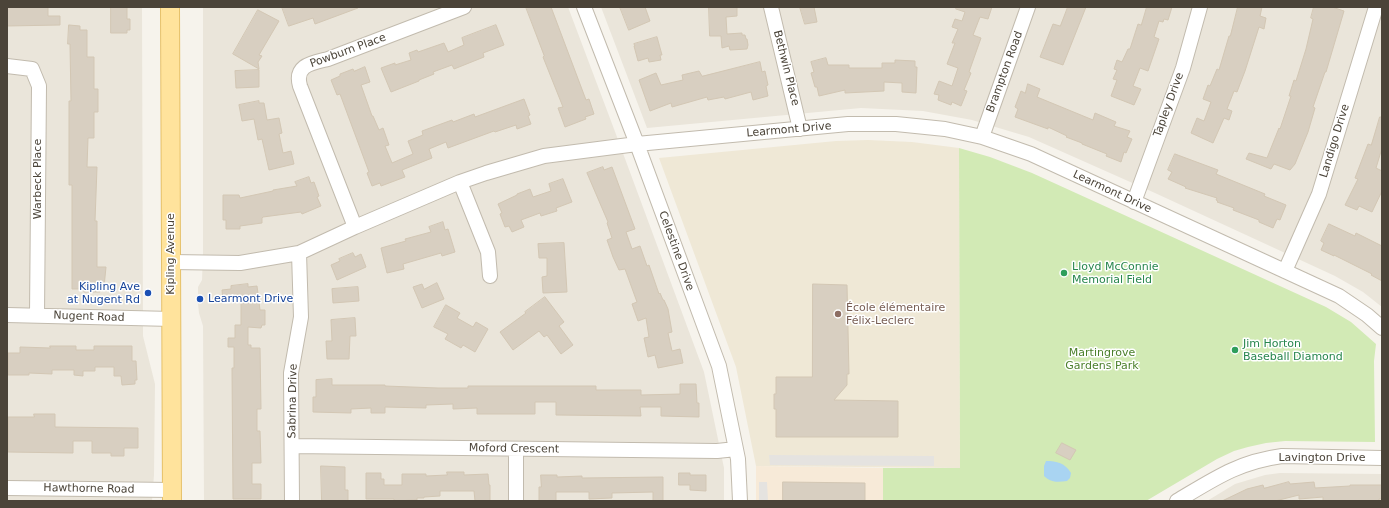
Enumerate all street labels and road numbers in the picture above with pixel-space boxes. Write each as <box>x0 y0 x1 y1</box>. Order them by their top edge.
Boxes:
street label: Bethwin Place <box>770 29 802 107</box>
street label: Brampton Road <box>984 30 1026 114</box>
street label: Powburn Place <box>308 31 388 71</box>
street label: Tapley Drive <box>1151 71 1187 139</box>
street label: Landigo Drive <box>1318 103 1352 179</box>
street label: Learmont Drive <box>746 120 832 140</box>
street label: Warbeck Place <box>31 139 45 219</box>
street label: Learmont Drive <box>1071 168 1153 216</box>
street label: Celestine Drive <box>655 209 697 293</box>
street label: Kipling Avenue <box>164 213 178 295</box>
street label: Nugent Road <box>53 309 125 325</box>
street label: Sabrina Drive <box>286 363 300 439</box>
street label: Moford Crescent <box>469 442 559 456</box>
street label: Lavington Drive <box>1278 451 1366 465</box>
street label: Hawthorne Road <box>43 482 135 496</box>

